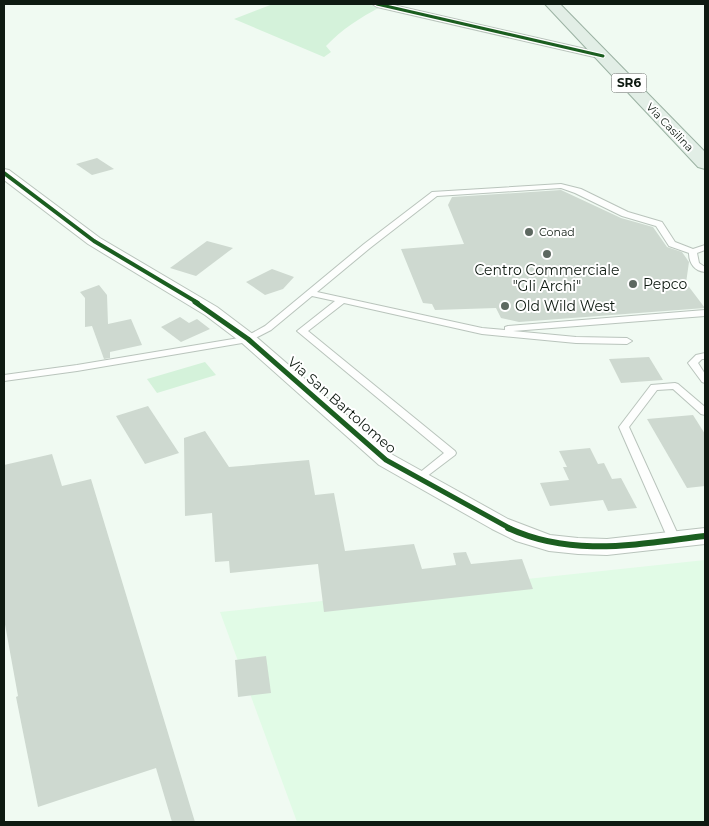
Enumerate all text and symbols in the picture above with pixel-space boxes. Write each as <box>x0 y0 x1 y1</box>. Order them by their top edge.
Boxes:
road number: SR6 <box>612 74 646 92</box>
street label: Via Casilina <box>643 100 697 154</box>
place label: Conad <box>539 225 575 239</box>
marker: Conad <box>523 226 535 238</box>
marker: Centro Commerciale "Gli Archi" <box>541 248 553 260</box>
place label: Centro Commerciale "Gli Archi" <box>474 261 620 295</box>
place label: Pepco <box>643 275 688 293</box>
marker: Pepco <box>627 278 639 290</box>
place label: Old Wild West <box>515 297 616 315</box>
marker: Old Wild West <box>499 300 511 312</box>
street label: Via San Bartolomeo <box>284 353 400 457</box>

